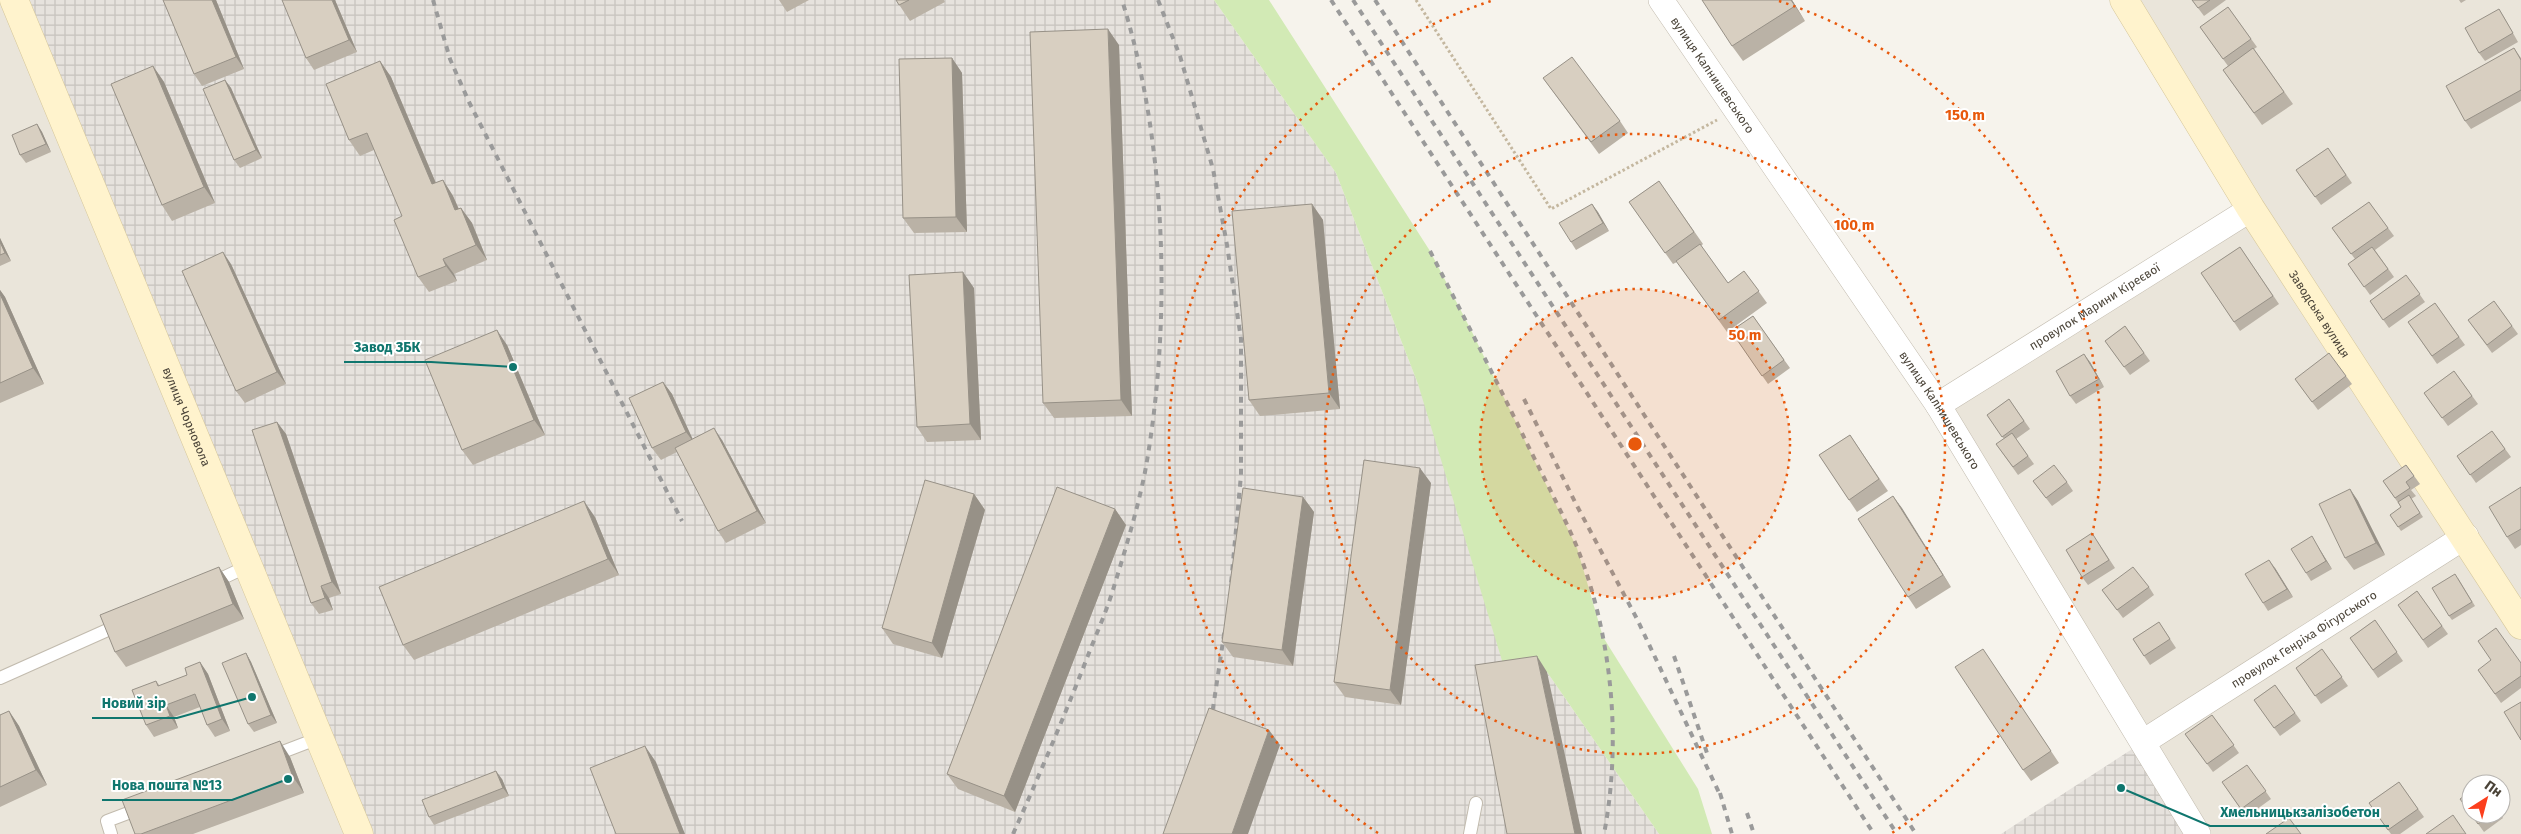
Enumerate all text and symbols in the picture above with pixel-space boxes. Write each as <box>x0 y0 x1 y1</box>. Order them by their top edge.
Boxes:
street label: вулиця Калнишевського <box>1668 14 1757 136</box>
text: 150 m <box>1945 106 1985 124</box>
text: 100 m <box>1834 216 1874 234</box>
street label: провулок Марини Кіреєвої <box>2027 260 2163 353</box>
street label: Заводська вулиця <box>2286 268 2353 360</box>
text: 50 m <box>1728 326 1762 344</box>
callout: Завод ЗБК <box>344 333 431 362</box>
text: Завод ЗБК <box>353 339 421 356</box>
street label: вулиця Калнишевського <box>1896 349 1982 472</box>
street label: вулиця Чорновола <box>160 365 213 468</box>
centre of rings <box>1626 435 1644 453</box>
street label: провулок Генріха Фігурського <box>2229 588 2379 691</box>
callout: Новий зір <box>92 689 177 718</box>
text: Новий зір <box>102 695 166 712</box>
callout: Нова пошта №13 <box>102 771 232 800</box>
north arrow <box>2461 774 2511 824</box>
text: Нова пошта №13 <box>112 777 222 794</box>
text: Пн <box>2481 777 2505 801</box>
callout: Хмельницькзалізобетон <box>2210 797 2389 826</box>
text: Хмельницькзалізобетон <box>2219 804 2380 821</box>

